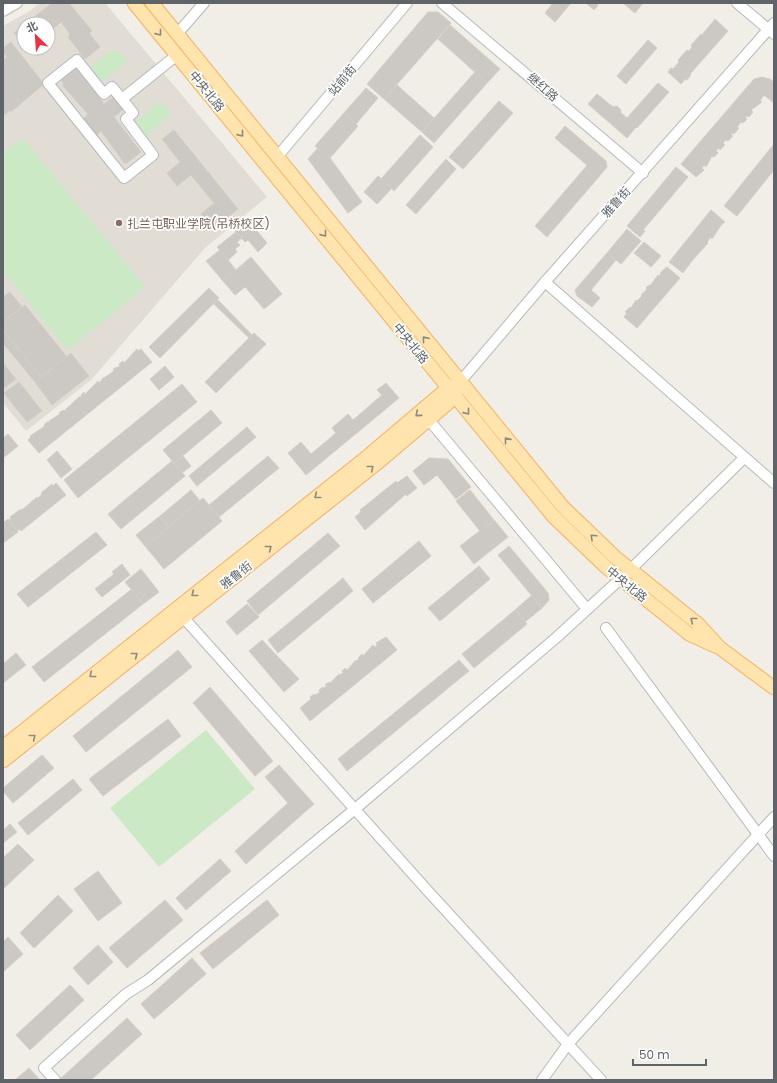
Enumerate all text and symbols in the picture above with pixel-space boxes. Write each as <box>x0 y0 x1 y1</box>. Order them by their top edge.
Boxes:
north arrow <box>16 16 56 56</box>
text: 北 <box>23 17 40 37</box>
one-way arrow <box>154 29 161 36</box>
street label: 站前街 <box>324 61 360 99</box>
street label: 中央北路 <box>185 67 229 115</box>
street label: 继红路 <box>524 69 562 105</box>
one-way arrow <box>237 129 244 136</box>
street label: 雅鲁街 <box>598 183 634 221</box>
place label: 扎兰屯职业学院(吊桥校区) <box>127 215 270 232</box>
marker: 扎兰屯职业学院(吊桥校区) <box>114 218 124 228</box>
one-way arrow <box>319 230 326 237</box>
street label: 中央北路 <box>389 319 433 367</box>
one-way arrow <box>423 336 430 343</box>
one-way arrow <box>462 407 469 414</box>
one-way arrow <box>416 410 423 417</box>
one-way arrow <box>504 437 511 445</box>
one-way arrow <box>367 465 374 472</box>
one-way arrow <box>315 492 322 499</box>
one-way arrow <box>590 534 598 542</box>
one-way arrow <box>265 546 272 553</box>
street label: 雅鲁街 <box>217 557 255 593</box>
street label: 中央北路 <box>603 562 651 606</box>
one-way arrow <box>191 590 198 597</box>
one-way arrow <box>690 618 697 625</box>
one-way arrow <box>130 653 137 660</box>
one-way arrow <box>89 671 96 678</box>
one-way arrow <box>29 734 36 741</box>
scale bar <box>633 1041 706 1067</box>
text: 50 m <box>639 1046 670 1063</box>

